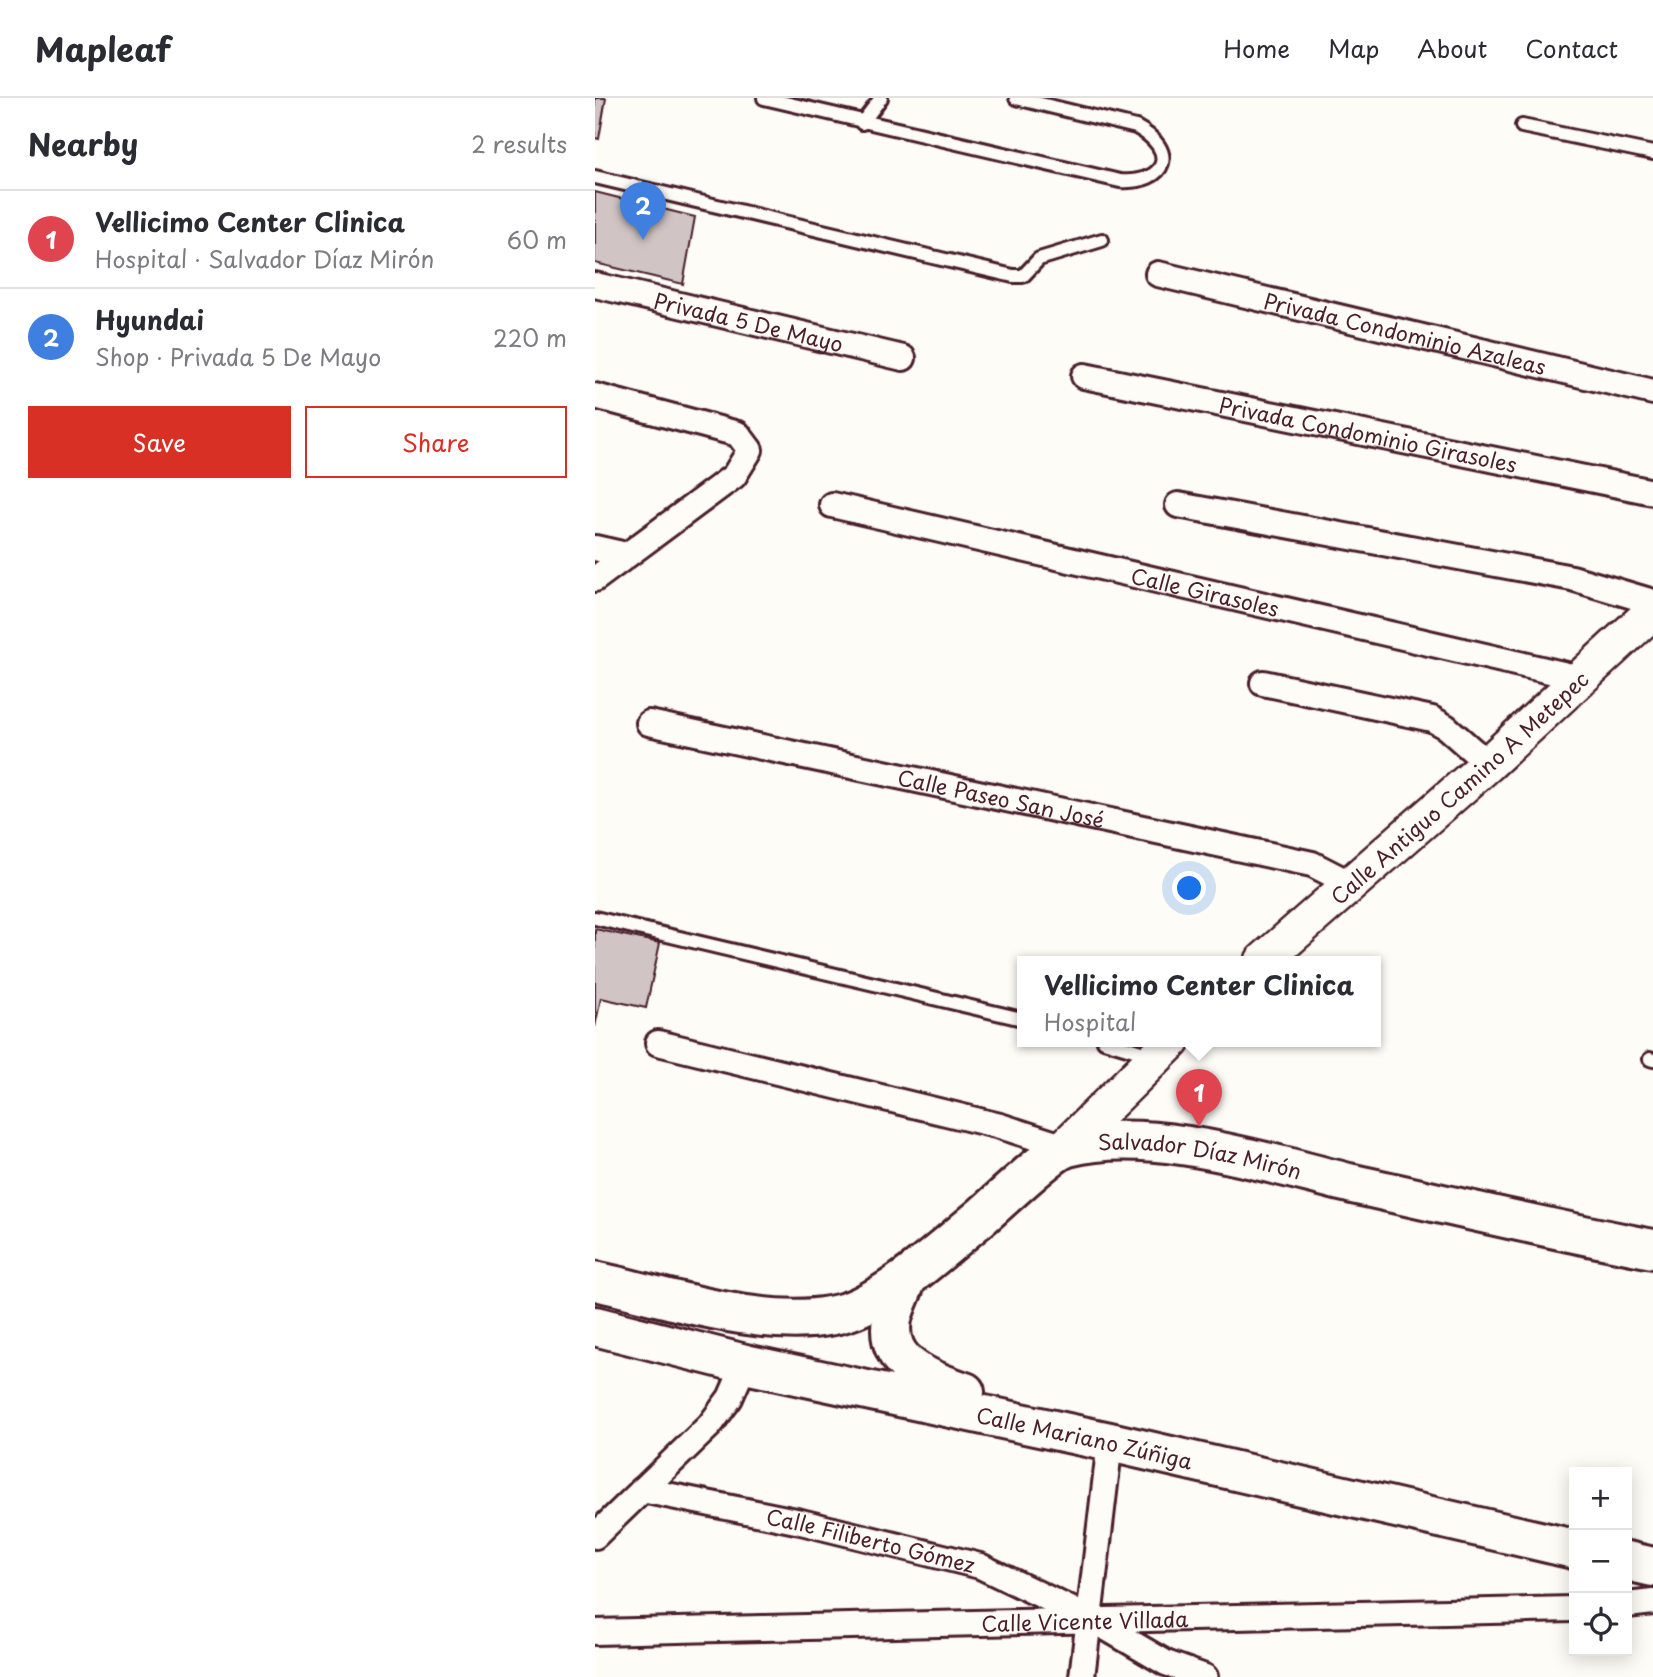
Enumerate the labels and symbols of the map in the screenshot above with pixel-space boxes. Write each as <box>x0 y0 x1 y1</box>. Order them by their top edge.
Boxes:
pin: 2 <box>620 182 666 240</box>
street label: Privada 5 De Mayo <box>651 284 847 359</box>
street label: Privada Condominio Azaleas <box>1261 284 1549 382</box>
street label: Privada Condominio Girasoles <box>1216 388 1520 480</box>
street label: Calle Girasoles <box>1128 559 1282 624</box>
street label: Calle Antiguo Camino A Metepec <box>1323 663 1595 911</box>
street label: Calle Paseo San José <box>895 760 1107 835</box>
your location <box>1172 871 1206 905</box>
pin: 1 <box>1176 1069 1222 1127</box>
street label: Salvador Díaz Mirón <box>1096 1124 1305 1186</box>
street label: Calle Mariano Zúñiga <box>973 1398 1196 1477</box>
street label: Calle Filiberto Gómez <box>763 1499 978 1580</box>
street label: Calle Vicente Villada <box>981 1602 1189 1639</box>

